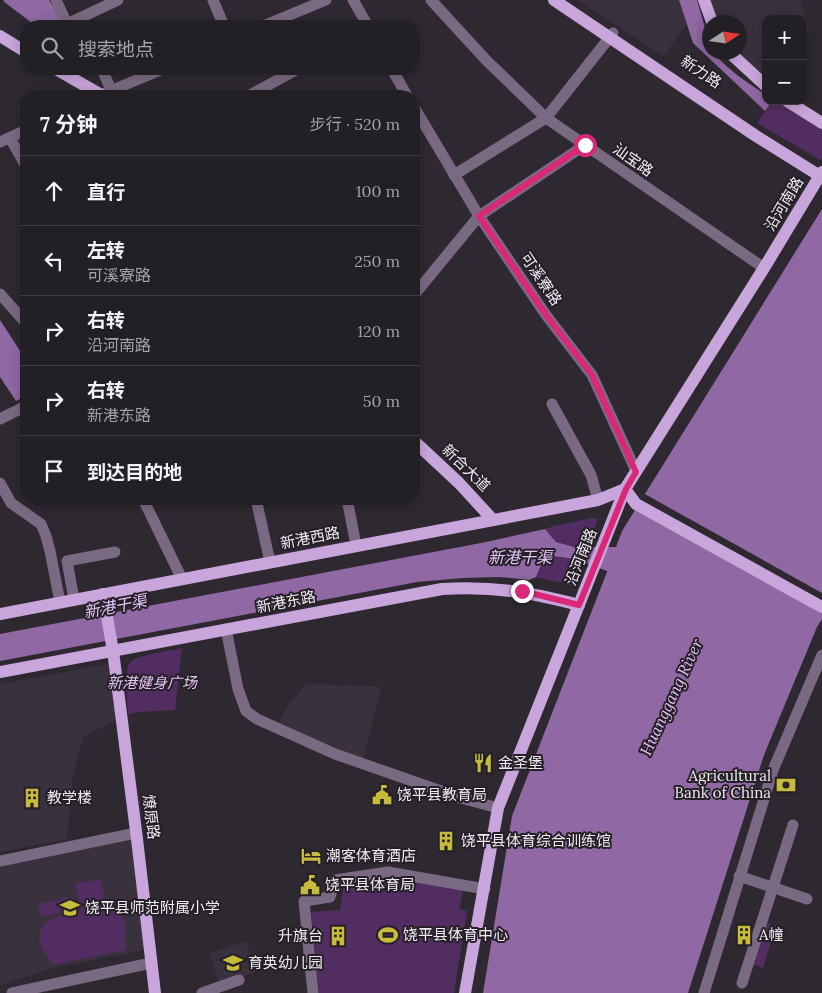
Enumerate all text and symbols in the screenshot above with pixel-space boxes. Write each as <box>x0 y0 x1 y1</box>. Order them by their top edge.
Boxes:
north arrow <box>702 15 747 60</box>
map controls <box>762 15 807 105</box>
button: + <box>762 15 807 60</box>
search box <box>20 20 420 75</box>
icon: search <box>38 34 66 62</box>
text: 搜索地点 <box>78 37 154 61</box>
street label: 新力路 <box>677 51 725 92</box>
button: − <box>762 60 807 105</box>
text: 7 分钟 <box>40 111 97 138</box>
text: 步行 · 520 m <box>310 114 400 134</box>
route start <box>574 134 597 157</box>
street label: 汕宝路 <box>609 139 657 180</box>
street label: 沿河南路 <box>760 173 807 234</box>
icon: ahead <box>40 177 68 205</box>
text: 直行 <box>87 180 125 204</box>
text: 100 m <box>356 181 400 201</box>
text: 左转 <box>87 238 125 262</box>
icon: left <box>40 247 68 275</box>
street label: 可溪寮路 <box>517 249 566 309</box>
text: 250 m <box>354 251 400 271</box>
text: 可溪寮路 <box>87 265 151 285</box>
text: 右转 <box>87 308 125 332</box>
icon: right <box>40 317 68 345</box>
text: 120 m <box>357 321 400 341</box>
text: 沿河南路 <box>87 335 151 355</box>
text: 右转 <box>87 378 125 402</box>
icon: right <box>40 387 68 415</box>
text: 50 m <box>363 391 400 411</box>
text: 新港东路 <box>87 405 151 425</box>
street label: 新合大道 <box>438 440 495 495</box>
icon: arrive <box>40 457 68 485</box>
text: 到达目的地 <box>87 460 182 484</box>
street label: 新港西路 <box>279 522 341 553</box>
street label: 沿河南路 <box>560 525 601 588</box>
water label: 新港干渠 <box>488 547 554 567</box>
route end <box>511 580 534 603</box>
street label: 新港东路 <box>255 586 317 617</box>
water label: 新港干渠 <box>82 590 150 622</box>
water label: Huanggang River <box>635 635 707 759</box>
park label: 新港健身广场 <box>107 673 199 692</box>
restaurant icon: 金圣堡 <box>472 752 494 774</box>
place label: 金圣堡 <box>498 753 543 772</box>
place label: Agricultural Bank of China <box>675 766 771 802</box>
bank icon: Agricultural Bank of China <box>775 774 797 796</box>
public building icon: 饶平县教育局 <box>371 784 393 806</box>
place label: 饶平县教育局 <box>397 785 487 804</box>
building icon: 教学楼 <box>21 787 43 809</box>
place label: 教学楼 <box>47 788 92 807</box>
street label: 燎原路 <box>139 793 164 840</box>
building icon: 饶平县体育综合训练馆 <box>435 830 457 852</box>
place label: 饶平县体育综合训练馆 <box>461 831 611 850</box>
hotel icon: 潮客体育酒店 <box>300 845 322 867</box>
place label: 潮客体育酒店 <box>326 846 416 865</box>
public building icon: 饶平县体育局 <box>299 874 321 896</box>
place label: 饶平县体育局 <box>325 875 415 894</box>
school or university icon: 饶平县师范附属小学 <box>59 897 81 919</box>
place label: 饶平县师范附属小学 <box>85 898 220 917</box>
sports icon: 饶平县体育中心 <box>377 924 399 946</box>
building icon: A幢 <box>733 924 755 946</box>
building icon: 升旗台 <box>327 925 349 947</box>
place label: 饶平县体育中心 <box>403 925 508 944</box>
place label: A幢 <box>758 925 783 944</box>
place label: 升旗台 <box>278 926 323 945</box>
school or university icon: 育英幼儿园 <box>222 952 244 974</box>
place label: 育英幼儿园 <box>248 953 323 972</box>

